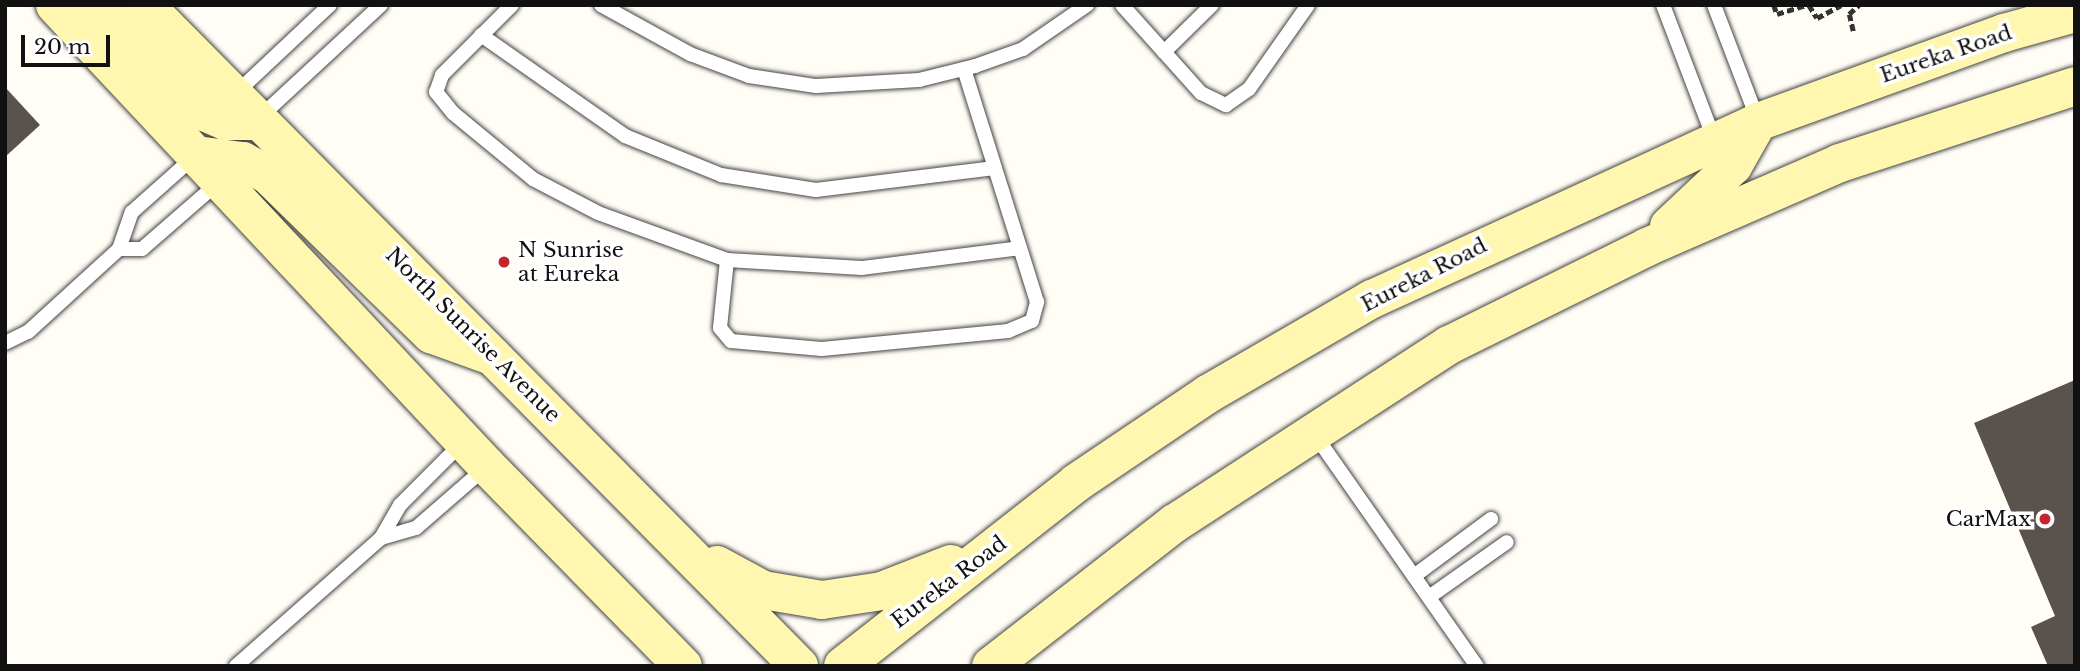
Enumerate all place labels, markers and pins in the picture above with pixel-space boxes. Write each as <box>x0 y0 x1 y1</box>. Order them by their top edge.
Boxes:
place label: N Sunrise at Eureka <box>518 237 624 287</box>
marker: N Sunrise at Eureka <box>496 254 512 270</box>
place label: CarMax <box>1946 506 2031 532</box>
marker: CarMax <box>2037 511 2053 527</box>

